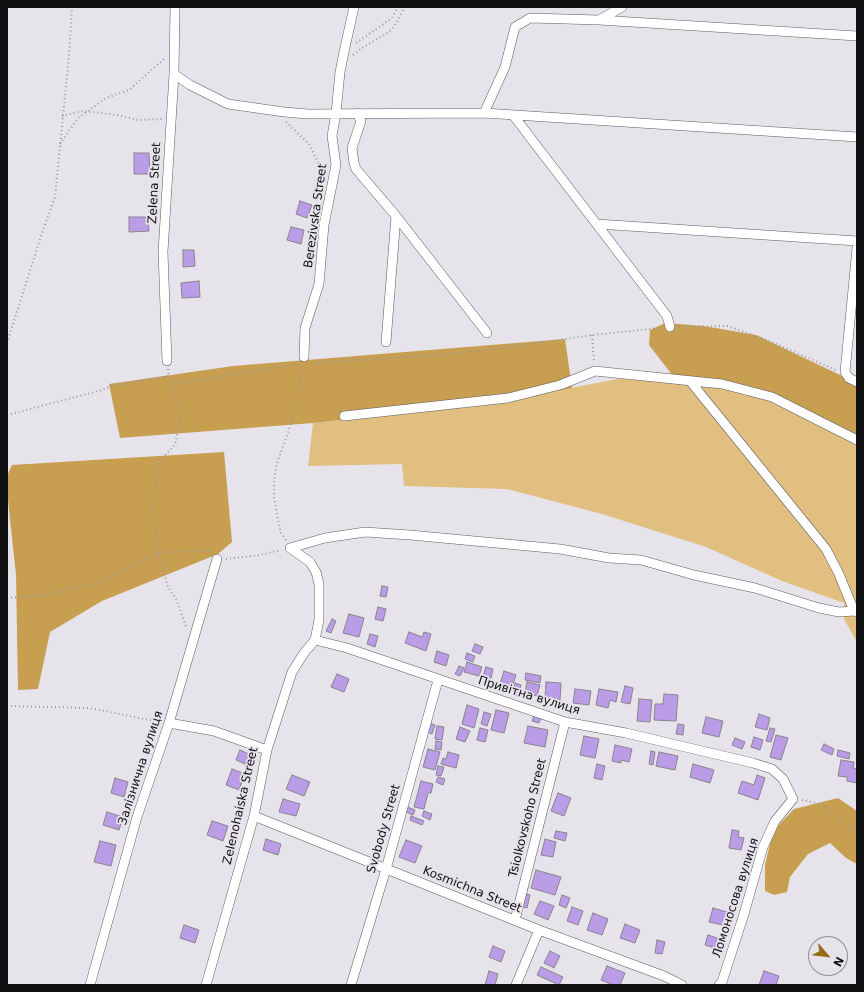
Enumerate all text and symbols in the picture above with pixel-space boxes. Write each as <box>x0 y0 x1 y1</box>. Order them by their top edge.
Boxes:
street label: Zelena Street <box>146 142 164 224</box>
street label: Berezivska Street <box>302 163 330 269</box>
street label: Привітна вулиця <box>476 674 582 718</box>
street label: Залізнична вулиця <box>116 709 166 827</box>
street label: Zelenohaiska Street <box>220 746 262 866</box>
street label: Tsiolkovskoho Street <box>506 757 550 879</box>
street label: Svobody Street <box>364 783 404 875</box>
street label: Ломоносова вулиця <box>710 836 762 960</box>
street label: Kosmichna Street <box>420 864 524 916</box>
north arrow <box>808 936 848 976</box>
text: N <box>830 954 846 969</box>

